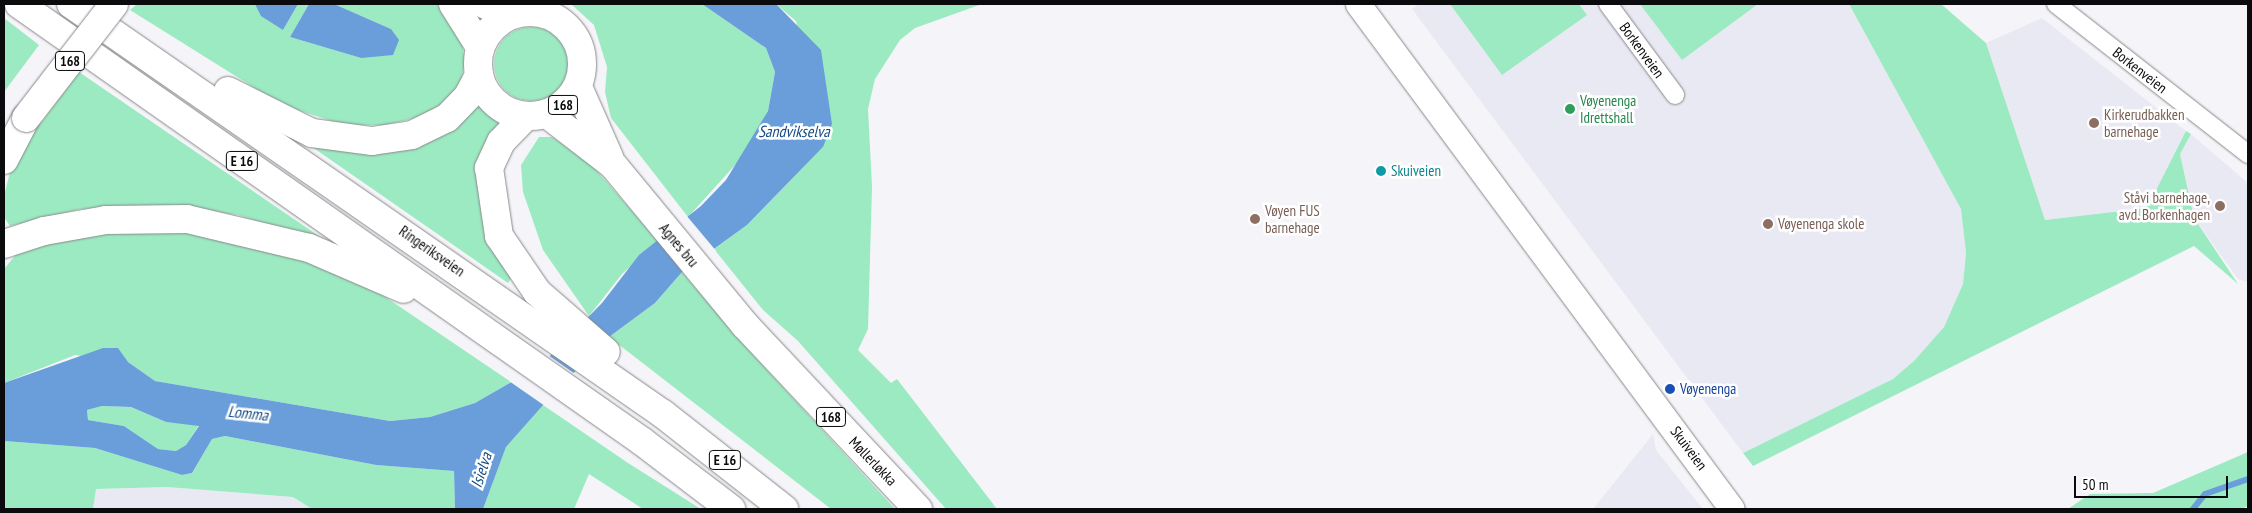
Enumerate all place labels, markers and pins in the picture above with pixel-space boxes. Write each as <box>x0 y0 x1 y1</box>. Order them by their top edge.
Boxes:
place label: Vøyenenga Idrettshall <box>1580 91 1636 126</box>
marker: Vøyenenga Idrettshall <box>1564 103 1576 115</box>
place label: Kirkerudbakken barnehage <box>2104 105 2185 140</box>
marker: Kirkerudbakken barnehage <box>2088 117 2100 129</box>
place label: Skuiveien <box>1391 162 1441 180</box>
marker: Skuiveien <box>1375 165 1387 177</box>
place label: Ståvi barnehage, avd. Borkenhagen <box>2118 188 2210 223</box>
marker: Ståvi barnehage, avd. Borkenhagen <box>2214 200 2226 212</box>
place label: Vøyen FUS barnehage <box>1265 201 1320 236</box>
marker: Vøyen FUS barnehage <box>1249 213 1261 225</box>
place label: Vøyenenga skole <box>1778 215 1864 233</box>
marker: Vøyenenga skole <box>1762 218 1774 230</box>
place label: Vøyenenga <box>1680 380 1736 398</box>
marker: Vøyenenga <box>1664 383 1676 395</box>

